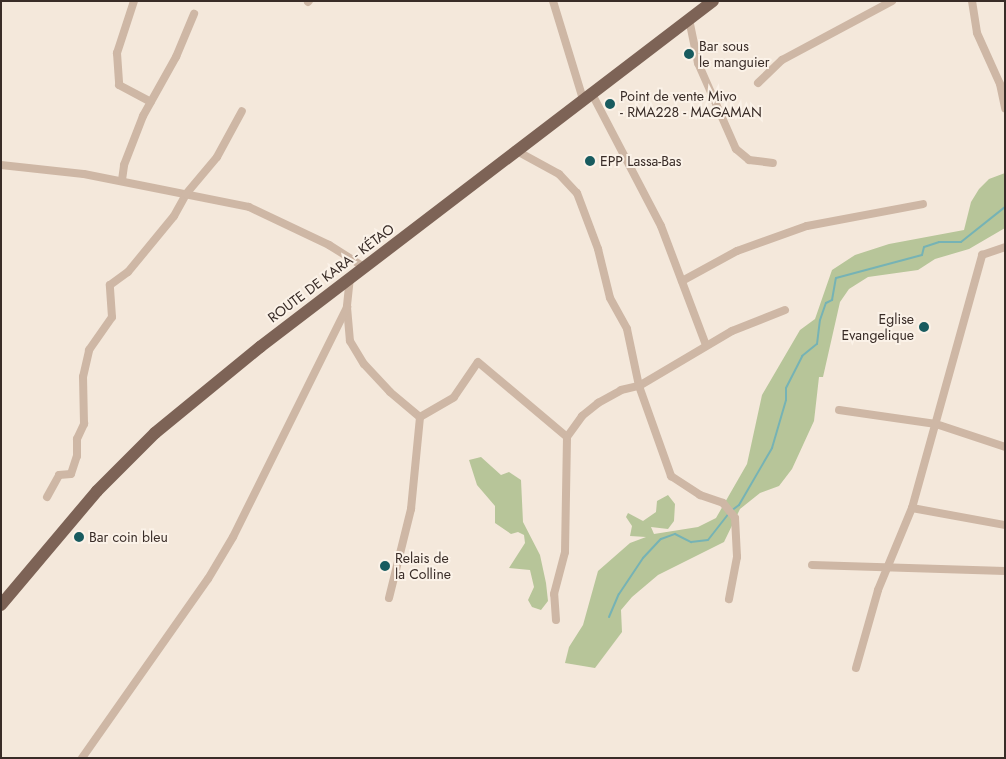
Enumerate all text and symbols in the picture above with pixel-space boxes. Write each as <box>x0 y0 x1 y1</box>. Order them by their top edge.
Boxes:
place label: Bar sous le manguier <box>699 38 770 70</box>
marker: Bar sous le manguier <box>683 48 695 60</box>
place label: Point de vente Mivo - RMA228 - MAGAMAN <box>620 88 762 120</box>
marker: Point de vente Mivo - RMA228 - MAGAMAN <box>604 98 616 110</box>
place label: EPP Lassa-Bas <box>600 153 681 169</box>
marker: EPP Lassa-Bas <box>584 155 596 167</box>
street label: ROUTE DE KARA - KÉTAO <box>265 220 397 326</box>
place label: Eglise Evangelique <box>841 311 914 344</box>
marker: Eglise Evangelique <box>918 321 930 333</box>
place label: Bar coin bleu <box>89 529 168 545</box>
marker: Bar coin bleu <box>73 531 85 543</box>
place label: Relais de la Colline <box>395 550 451 582</box>
marker: Relais de la Colline <box>379 560 391 572</box>

